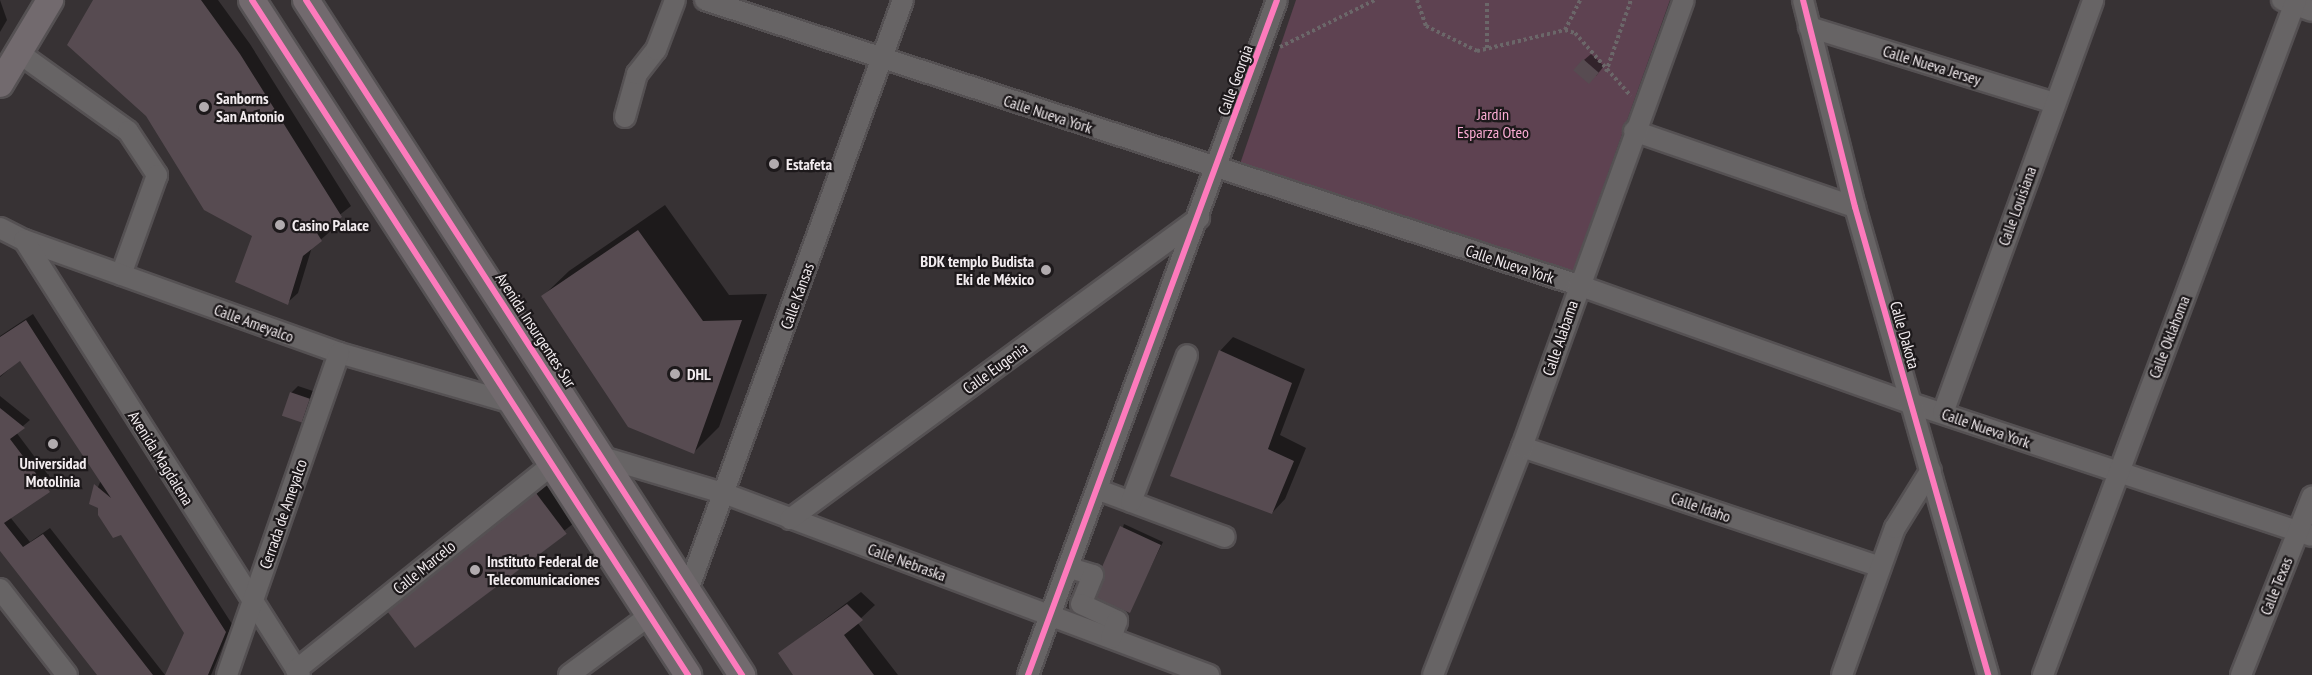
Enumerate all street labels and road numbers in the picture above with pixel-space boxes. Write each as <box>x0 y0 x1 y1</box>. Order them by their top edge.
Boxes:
street label: Calle Nueva Jersey <box>1881 41 1983 89</box>
street label: Calle Georgia <box>1213 42 1257 118</box>
street label: Calle Nueva York <box>1001 91 1095 137</box>
street label: Calle Louisiana <box>1994 164 2040 248</box>
street label: Calle Nueva York <box>1463 241 1557 287</box>
street label: Calle Kansas <box>776 260 818 332</box>
street label: Avenida Insurgentes Sur <box>492 269 580 391</box>
street label: Calle Oklahoma <box>2144 293 2194 381</box>
street label: Calle Alabama <box>1538 298 1582 378</box>
street label: Calle Dakota <box>1886 299 1924 371</box>
street label: Calle Ameyalco <box>211 300 297 346</box>
street label: Calle Eugenia <box>959 338 1031 398</box>
street label: Calle Nueva York <box>1939 404 2033 452</box>
street label: Avenida Magdalena <box>124 407 198 509</box>
street label: Cerrada de Ameyalco <box>255 456 311 572</box>
street label: Calle Idaho <box>1669 488 1733 526</box>
street label: Calle Marcelo <box>389 536 459 598</box>
street label: Calle Nebraska <box>865 539 949 585</box>
street label: Calle Texas <box>2256 554 2296 618</box>

